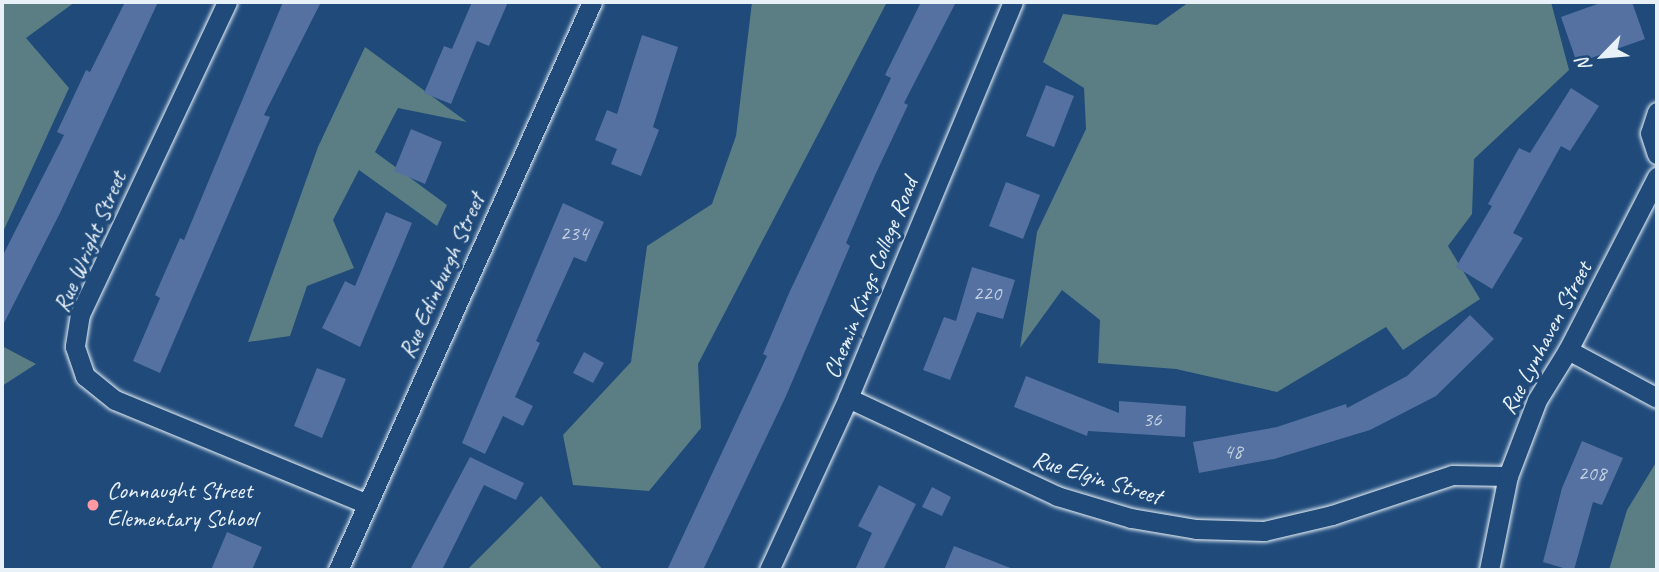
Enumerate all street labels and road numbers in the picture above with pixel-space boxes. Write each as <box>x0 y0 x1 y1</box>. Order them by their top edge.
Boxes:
street label: Rue Wright Street <box>47 167 133 317</box>
street label: Chemin Kings College Road <box>818 173 924 383</box>
street label: Rue Edinburgh Street <box>393 189 491 363</box>
street label: Rue Lynhaven Street <box>1494 257 1598 419</box>
street label: Rue Elgin Street <box>1029 445 1165 511</box>

